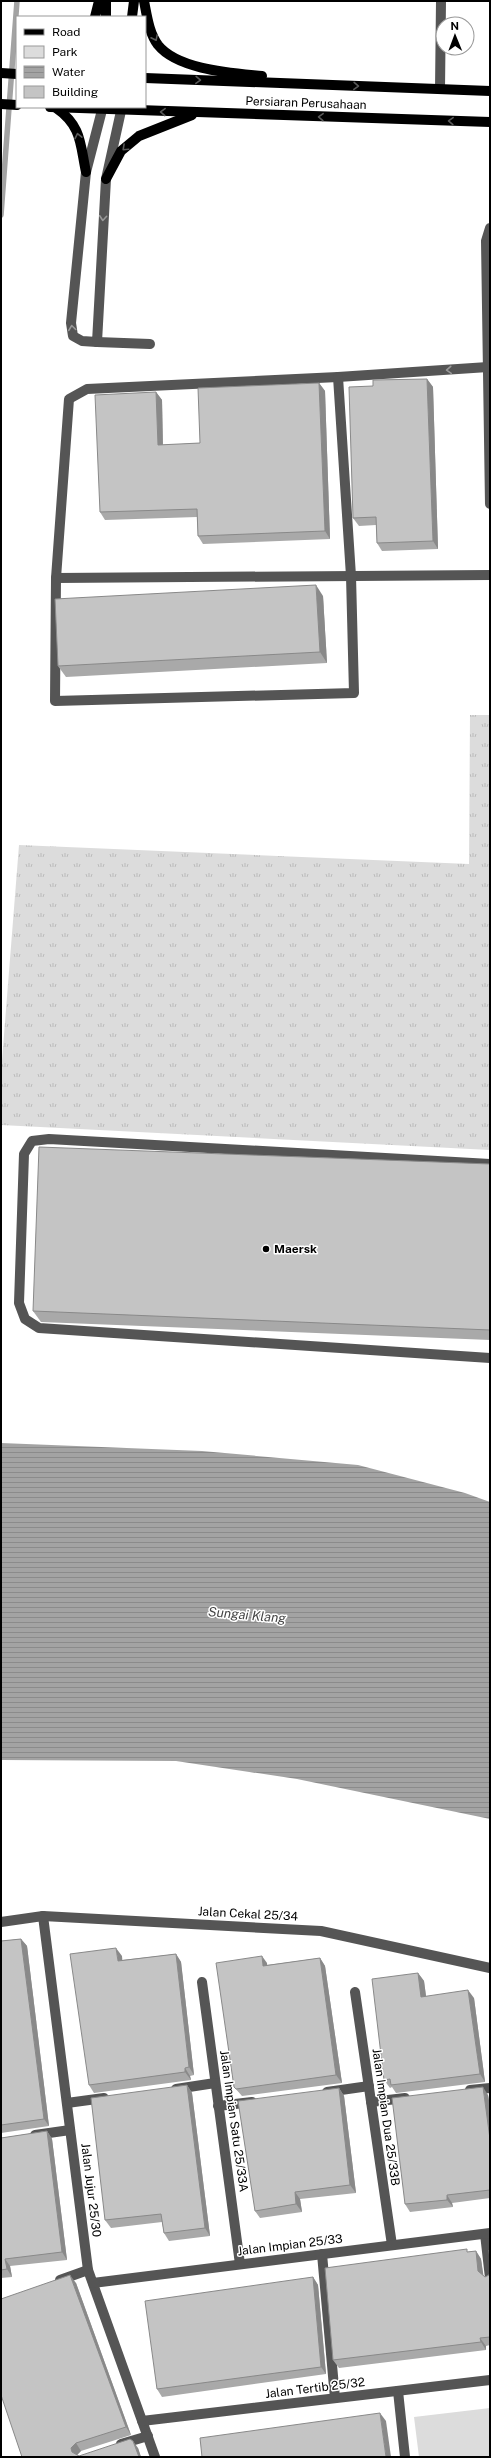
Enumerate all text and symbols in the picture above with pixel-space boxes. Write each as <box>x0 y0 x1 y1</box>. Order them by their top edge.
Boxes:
legend <box>16 16 146 108</box>
north arrow <box>435 16 475 56</box>
text: N <box>450 20 459 32</box>
text: Road <box>52 25 80 39</box>
one-way arrow <box>150 34 158 41</box>
text: Park <box>52 45 78 59</box>
text: Water <box>52 65 86 79</box>
one-way arrow <box>195 76 201 84</box>
one-way arrow <box>353 82 359 90</box>
text: Building <box>52 85 98 99</box>
street label: Persiaran Perusahaan <box>245 94 367 112</box>
one-way arrow <box>160 108 166 116</box>
one-way arrow <box>318 113 324 121</box>
one-way arrow <box>448 116 454 125</box>
one-way arrow <box>74 132 83 139</box>
one-way arrow <box>122 143 130 151</box>
one-way arrow <box>99 215 108 221</box>
one-way arrow <box>68 325 77 331</box>
one-way arrow <box>446 365 452 374</box>
place label: Maersk <box>274 1242 317 1256</box>
marker: Maersk <box>261 1244 271 1254</box>
water label: Sungai Klang <box>207 1604 287 1626</box>
street label: Jalan Cekal 25/34 <box>198 1904 299 1924</box>
street label: Jalan Impian Dua 25/33B <box>369 2047 403 2187</box>
street label: Jalan Impian Satu 25/33A <box>217 2049 251 2193</box>
street label: Jalan Jujur 25/30 <box>78 2142 104 2238</box>
street label: Jalan Impian 25/33 <box>237 2232 343 2258</box>
street label: Jalan Tertib 25/32 <box>264 2375 366 2401</box>

